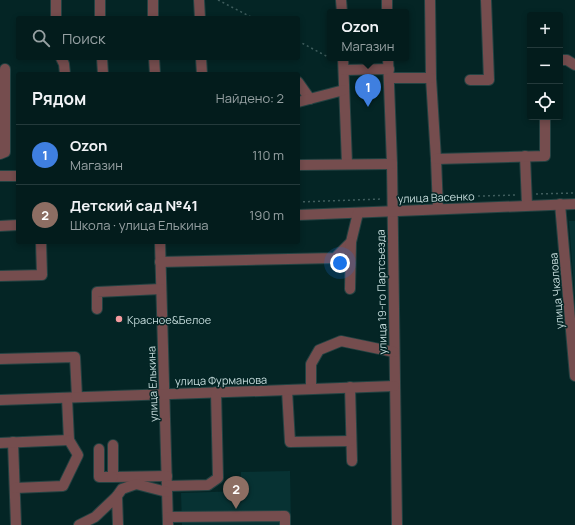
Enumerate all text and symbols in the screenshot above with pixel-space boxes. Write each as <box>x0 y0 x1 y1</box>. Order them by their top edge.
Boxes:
popup <box>327 9 409 61</box>
map controls <box>527 12 563 120</box>
button: + <box>527 12 563 48</box>
search box <box>16 16 300 60</box>
text: Ozon <box>342 16 379 37</box>
icon: search <box>30 27 52 49</box>
text: Поиск <box>62 28 106 49</box>
text: Магазин <box>342 37 394 55</box>
button: − <box>527 48 563 84</box>
pin: 1 <box>355 74 381 107</box>
button: locate <box>527 84 563 120</box>
text: Рядом <box>32 87 86 110</box>
text: Найдено: 2 <box>216 89 284 107</box>
text: Ozon <box>70 135 107 156</box>
text: 1 <box>42 146 48 164</box>
text: 110 m <box>252 146 284 164</box>
text: Магазин <box>70 156 123 174</box>
street label: улица Васенко <box>397 188 475 206</box>
text: Детский сад №41 <box>70 195 198 216</box>
text: 2 <box>41 206 49 224</box>
text: 190 m <box>249 206 284 224</box>
text: Школа · улица Елькина <box>70 216 209 234</box>
street label: улица 19-го Партсъезда <box>372 229 390 355</box>
street label: улица Чкалова <box>545 252 567 330</box>
your location <box>330 253 350 273</box>
place label: Красное&Белое <box>127 312 212 327</box>
marker: Красное&Белое <box>114 314 124 324</box>
street label: улица Елькина <box>143 346 161 422</box>
street label: улица Фурманова <box>175 372 267 388</box>
pin: 2 <box>223 476 249 509</box>

